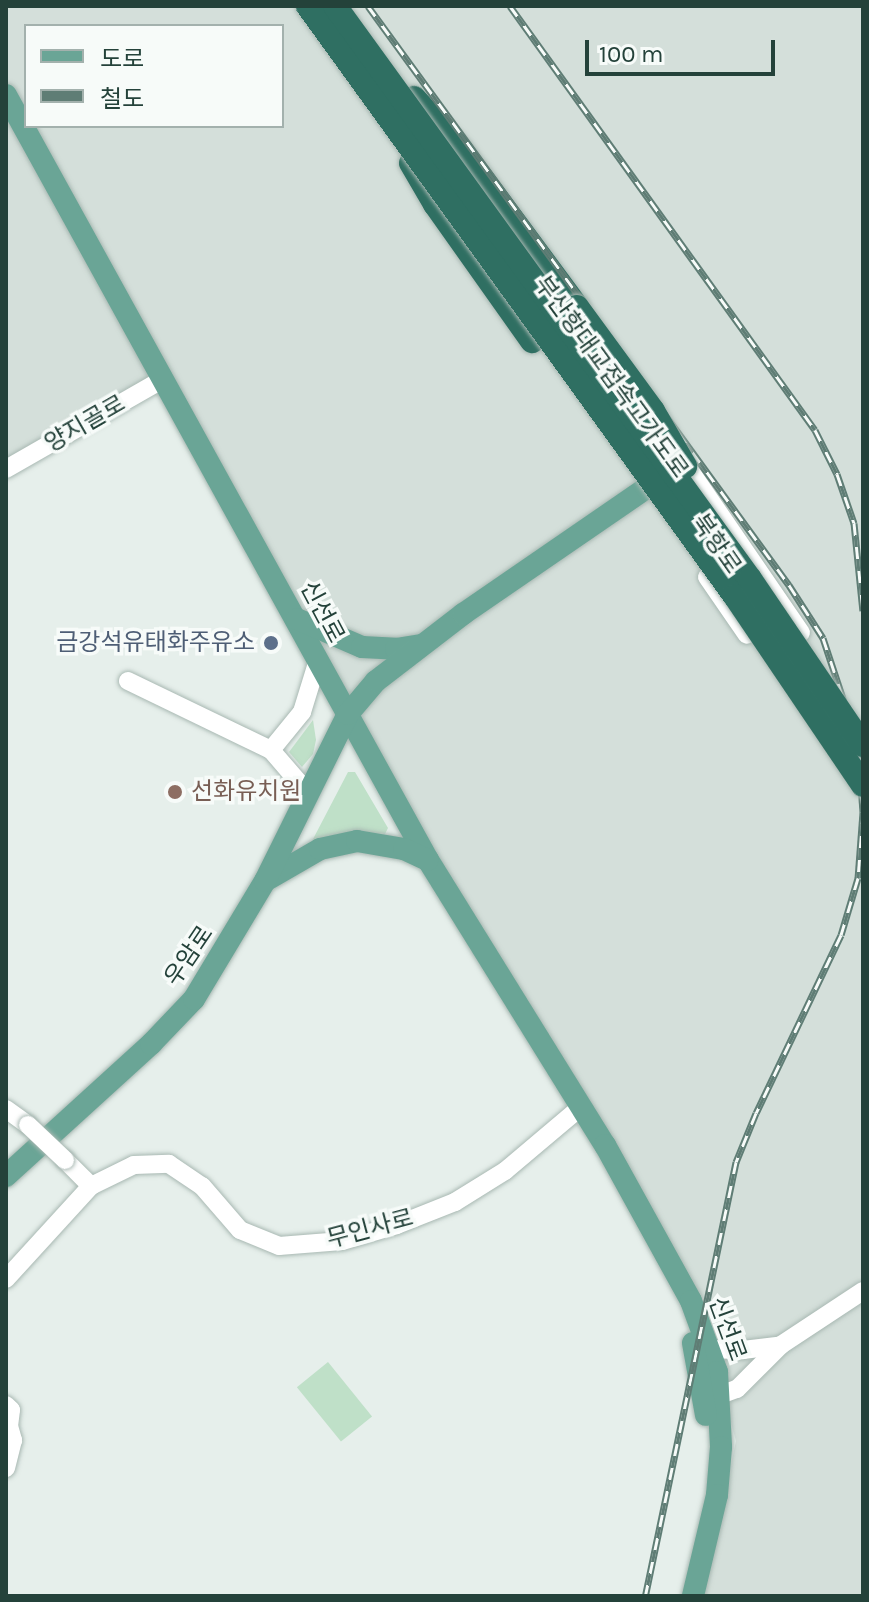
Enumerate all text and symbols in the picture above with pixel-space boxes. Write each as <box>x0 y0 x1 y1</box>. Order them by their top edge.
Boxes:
legend <box>24 24 284 128</box>
scale bar <box>589 24 779 74</box>
text: 100 m <box>599 40 664 68</box>
text: 도로 <box>100 45 144 73</box>
text: 철도 <box>100 85 144 113</box>
street label: 부산항대교접속고가도로 <box>528 270 694 484</box>
street label: 양지골로 <box>40 389 130 459</box>
street label: 북항로 <box>685 509 747 579</box>
street label: 신선로 <box>294 576 350 648</box>
place label: 금강석유태화주유소 <box>56 629 255 657</box>
marker: 금강석유태화주유소 <box>262 634 280 652</box>
place label: 선화유치원 <box>191 778 301 806</box>
marker: 선화유치원 <box>166 783 184 801</box>
street label: 우암로 <box>159 920 219 992</box>
street label: 무인사로 <box>324 1204 416 1254</box>
street label: 신선로 <box>702 1293 752 1365</box>

